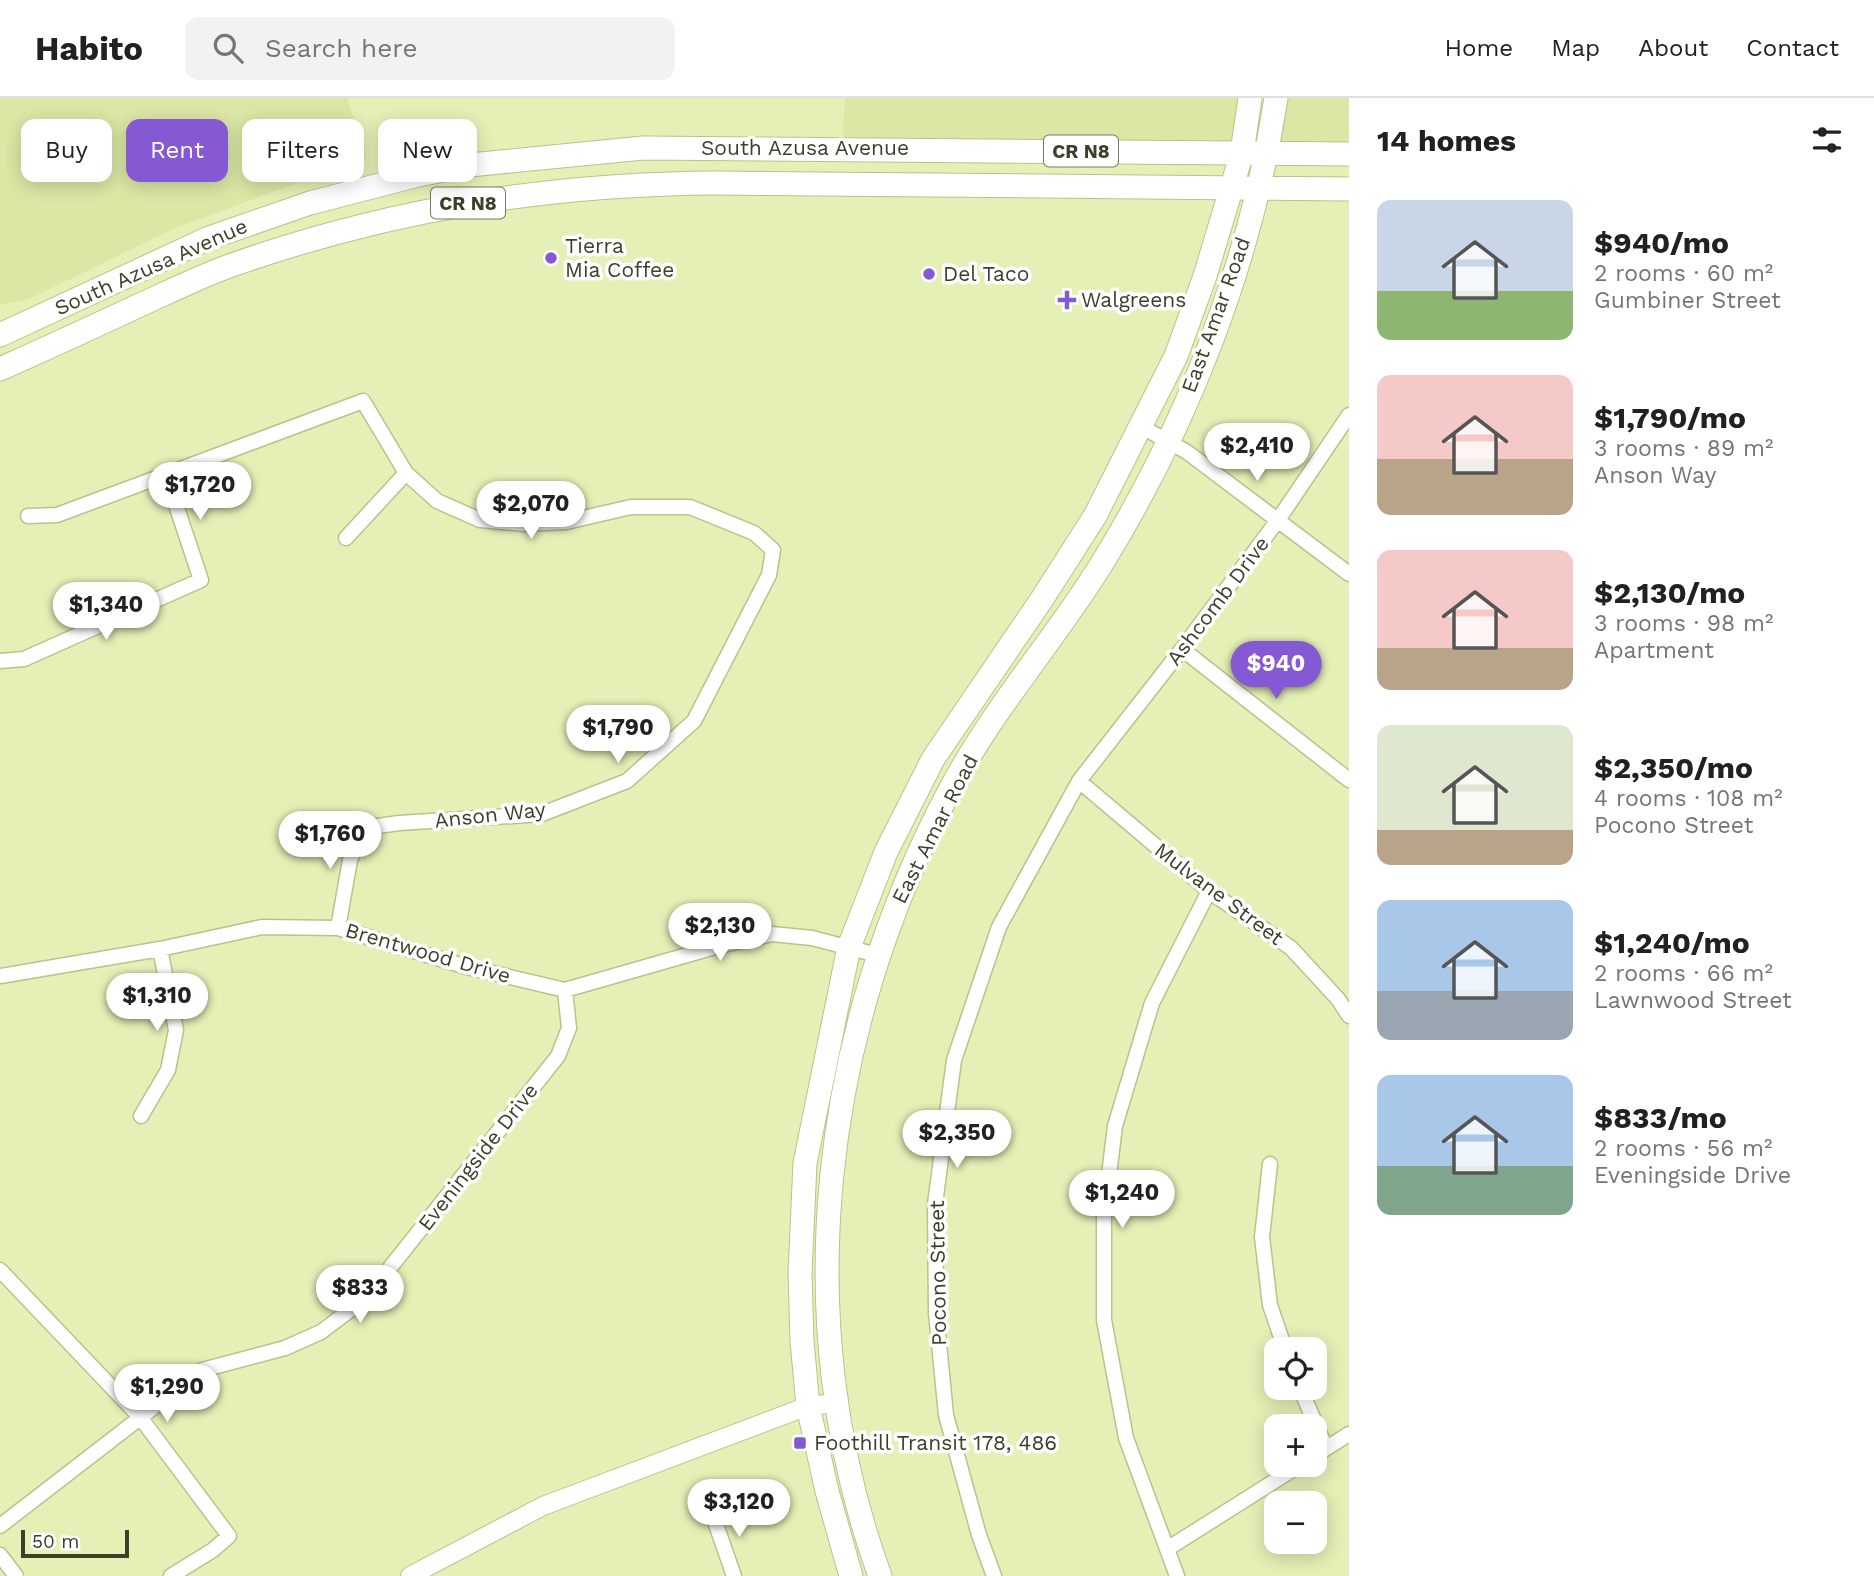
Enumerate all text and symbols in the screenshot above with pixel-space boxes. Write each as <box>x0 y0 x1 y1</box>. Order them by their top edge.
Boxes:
search box <box>185 17 675 80</box>
text: Habito <box>35 29 143 68</box>
icon: search <box>209 29 247 67</box>
text: Search here <box>265 33 417 63</box>
text: Home <box>1445 34 1513 62</box>
text: Map <box>1551 34 1600 62</box>
text: About <box>1638 34 1708 62</box>
text: Contact <box>1746 34 1839 62</box>
chip: Buy <box>21 119 112 182</box>
chip: Rent <box>126 119 228 182</box>
chip: Filters <box>242 119 364 182</box>
chip: New <box>378 119 477 182</box>
icon: filters <box>1808 121 1846 159</box>
text: 14 homes <box>1377 123 1516 158</box>
street label: South Azusa Avenue <box>701 135 909 160</box>
road number: CR N8 <box>1044 136 1118 166</box>
road number: CR N8 <box>431 188 505 218</box>
street label: South Azusa Avenue <box>51 213 251 320</box>
text: $940/mo <box>1594 225 1729 260</box>
icon: home <box>1433 228 1517 312</box>
place label: Tierra Mia Coffee <box>565 233 674 282</box>
street label: East Amar Road <box>1176 234 1255 396</box>
marker: Tierra Mia Coffee <box>543 250 559 266</box>
text: 2 rooms · 60 m² <box>1594 260 1773 287</box>
place label: Del Taco <box>943 261 1029 286</box>
marker: Del Taco <box>921 266 937 282</box>
place label: Walgreens <box>1081 287 1186 312</box>
text: Gumbiner Street <box>1594 287 1781 314</box>
marker: Walgreens <box>1059 292 1075 308</box>
text: $1,790/mo <box>1594 400 1746 435</box>
icon: home <box>1433 403 1517 487</box>
pin: $2,410 <box>1200 424 1314 483</box>
text: $2,410 <box>1220 432 1294 459</box>
text: 3 rooms · 89 m² <box>1594 435 1773 462</box>
pin: $1,720 <box>143 462 257 522</box>
text: Anson Way <box>1594 462 1716 489</box>
text: $1,720 <box>164 471 236 498</box>
pin: $2,070 <box>474 482 588 541</box>
text: $2,070 <box>492 490 570 517</box>
street label: Ashcomb Drive <box>1161 531 1274 670</box>
text: $2,130/mo <box>1594 575 1745 610</box>
icon: home <box>1433 578 1517 662</box>
pin: $1,340 <box>49 582 163 642</box>
text: $1,340 <box>69 591 143 618</box>
text: 3 rooms · 98 m² <box>1594 610 1773 637</box>
text: Apartment <box>1594 637 1714 664</box>
pin: $940 <box>1235 642 1317 701</box>
text: $940 <box>1247 650 1305 677</box>
pin: $1,790 <box>561 706 675 765</box>
text: $1,790 <box>582 714 654 741</box>
street label: East Amar Road <box>886 750 983 907</box>
text: $2,350/mo <box>1594 750 1753 785</box>
icon: home <box>1433 753 1517 837</box>
text: 4 rooms · 108 m² <box>1594 785 1783 812</box>
street label: Anson Way <box>433 796 547 833</box>
pin: $1,760 <box>273 812 387 871</box>
text: Pocono Street <box>1594 812 1753 839</box>
text: $1,760 <box>294 820 366 847</box>
street label: Mulvane Street <box>1150 837 1289 950</box>
pin: $2,130 <box>663 904 777 963</box>
text: $2,130 <box>684 912 756 939</box>
street label: Brentwood Drive <box>343 917 514 988</box>
text: $1,240/mo <box>1594 925 1750 960</box>
icon: home <box>1433 928 1517 1012</box>
text: 2 rooms · 66 m² <box>1594 960 1773 987</box>
pin: $1,310 <box>100 974 214 1033</box>
text: $1,310 <box>122 982 192 1009</box>
text: Lawnwood Street <box>1594 987 1792 1014</box>
street label: Eveningside Drive <box>412 1078 543 1235</box>
text: $833/mo <box>1594 1100 1727 1135</box>
icon: home <box>1433 1103 1517 1187</box>
pin: $2,350 <box>900 1110 1014 1170</box>
text: $2,350 <box>919 1119 995 1146</box>
text: 2 rooms · 56 m² <box>1594 1135 1772 1162</box>
text: Eveningside Drive <box>1594 1162 1791 1189</box>
pin: $1,240 <box>1065 1170 1179 1230</box>
text: $1,240 <box>1085 1179 1159 1206</box>
street label: Pocono Street <box>924 1200 951 1346</box>
pin: $833 <box>319 1266 401 1325</box>
text: $833 <box>332 1274 388 1301</box>
map controls <box>1264 1337 1327 1554</box>
button: locate <box>1264 1337 1327 1400</box>
pin: $1,290 <box>110 1364 224 1424</box>
text: $1,290 <box>130 1373 204 1400</box>
button: + <box>1264 1414 1327 1477</box>
place label: Foothill Transit 178, 486 <box>814 1430 1057 1455</box>
marker: Foothill Transit 178, 486 <box>792 1435 808 1451</box>
pin: $3,120 <box>682 1480 796 1539</box>
text: $3,120 <box>703 1488 775 1515</box>
button: − <box>1264 1491 1327 1554</box>
scale bar <box>21 1527 130 1559</box>
text: 50 m <box>32 1530 79 1553</box>

